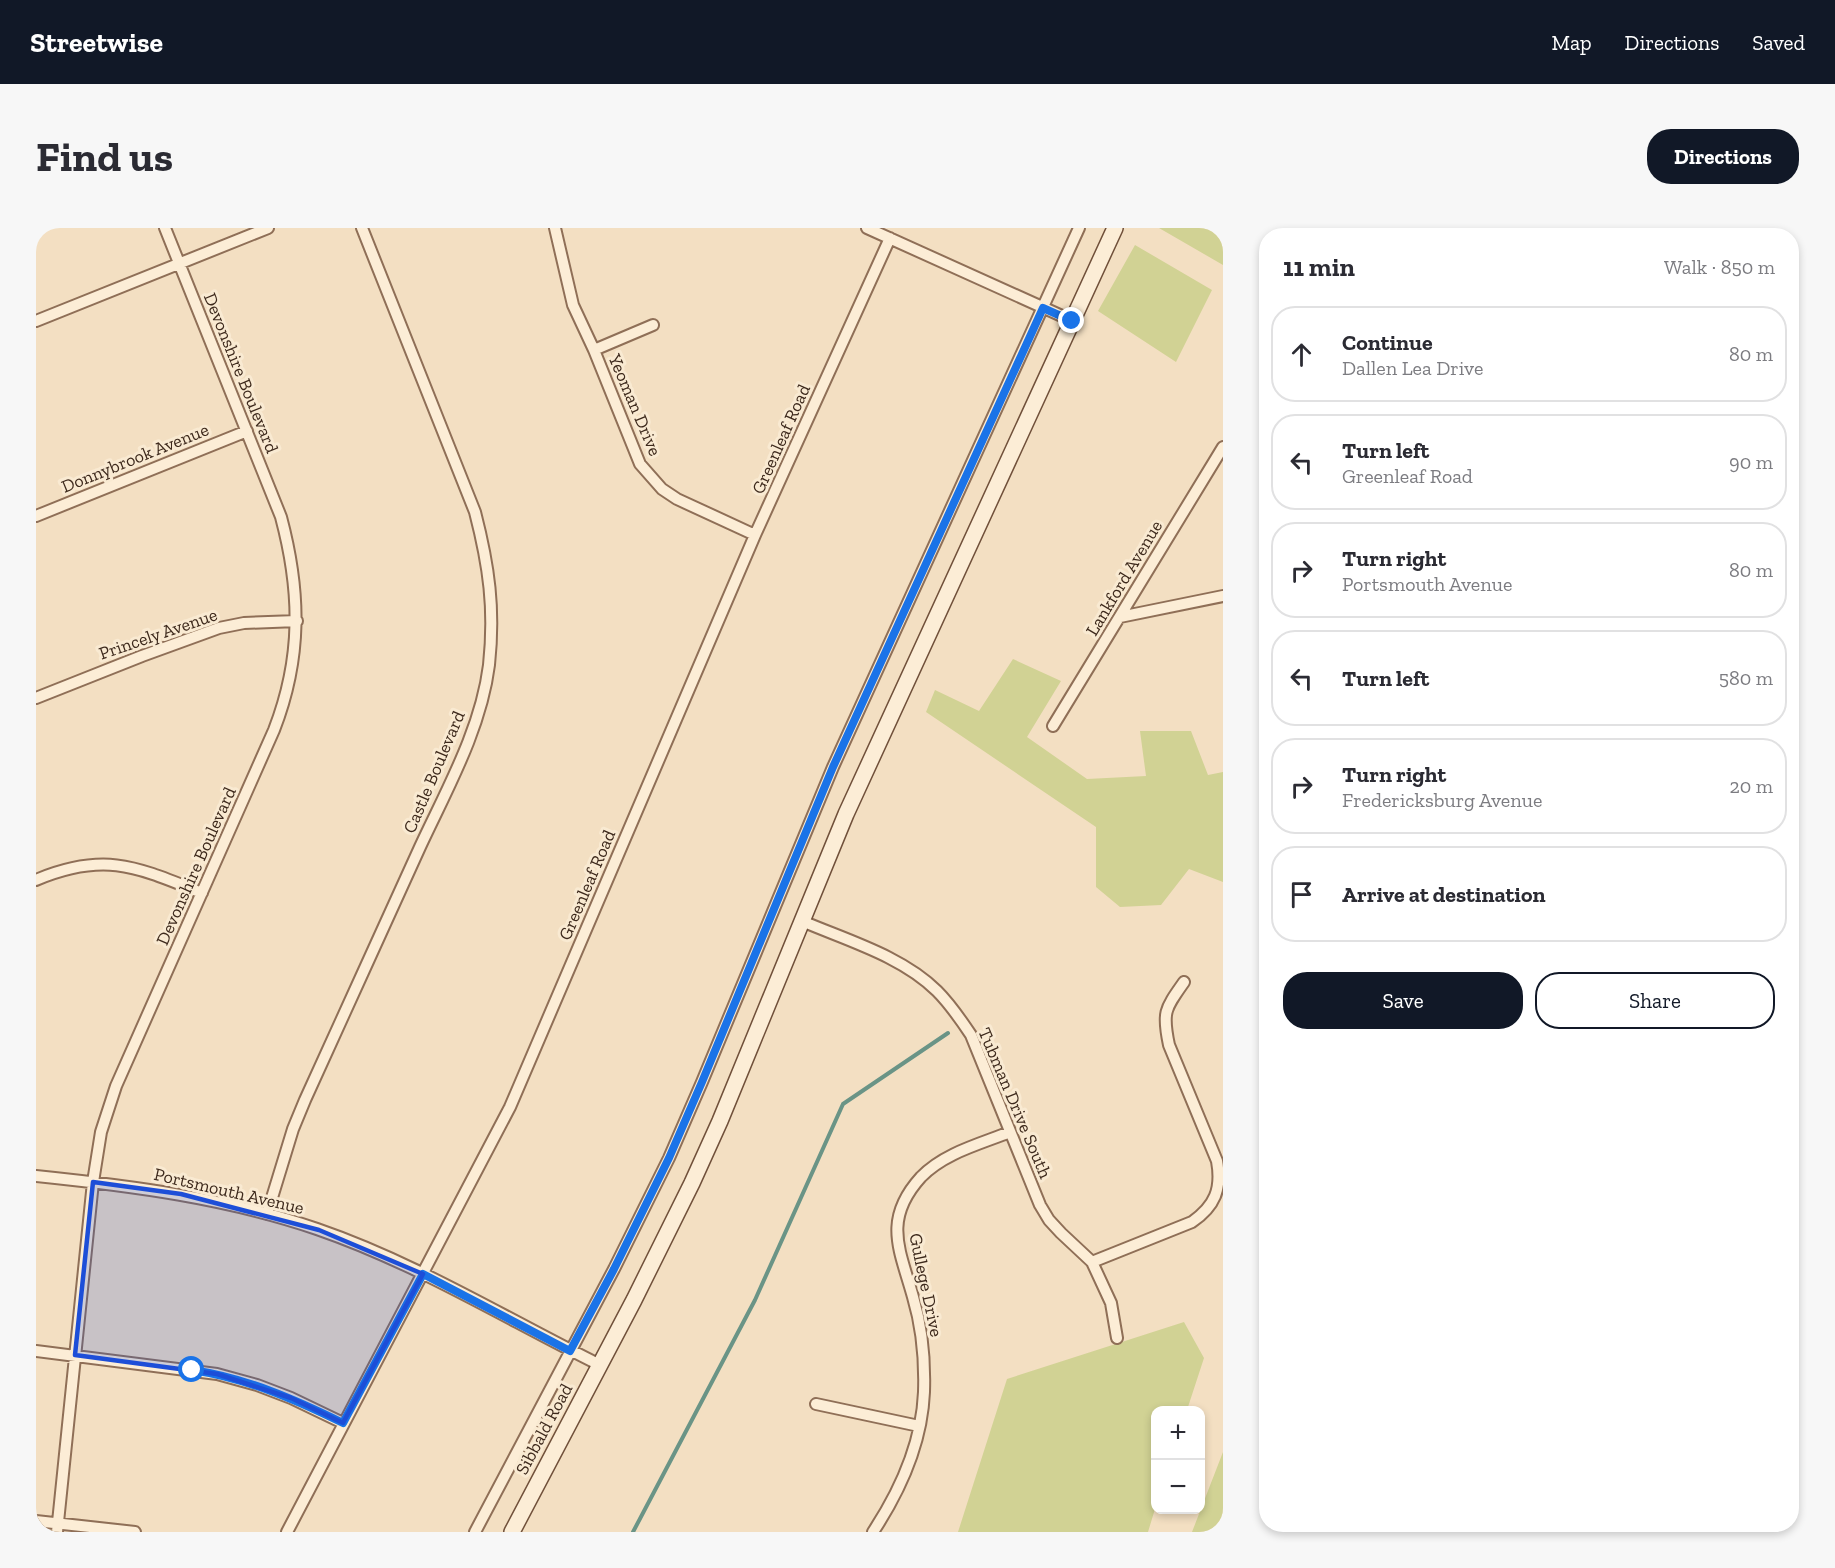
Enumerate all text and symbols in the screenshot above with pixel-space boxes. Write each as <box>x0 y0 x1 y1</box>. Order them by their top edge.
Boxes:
text: Streetwise <box>30 26 163 59</box>
text: Map <box>1552 30 1592 55</box>
text: Directions <box>1625 30 1719 55</box>
text: Saved <box>1752 30 1805 55</box>
button: Directions <box>1647 129 1799 184</box>
text: Find us <box>36 131 173 182</box>
text: 11 min <box>1283 251 1355 283</box>
text: Walk · 850 m <box>1664 255 1775 279</box>
street label: Devonshire Boulevard <box>199 290 283 456</box>
route end <box>1058 307 1084 333</box>
text: Continue <box>1342 329 1433 356</box>
icon: ahead <box>1285 338 1318 371</box>
text: 80 m <box>1729 342 1773 366</box>
street label: Yeoman Drive <box>603 350 666 459</box>
text: Dallen Lea Drive <box>1342 356 1483 380</box>
street label: Greenleaf Road <box>747 381 815 497</box>
street label: Donnybrook Avenue <box>58 418 212 498</box>
text: Turn left <box>1342 437 1429 464</box>
icon: left <box>1285 446 1318 479</box>
text: 90 m <box>1729 450 1773 474</box>
text: Greenleaf Road <box>1342 464 1473 488</box>
street label: Lankford Avenue <box>1081 516 1167 640</box>
text: Turn right <box>1342 545 1446 572</box>
icon: right <box>1285 554 1318 587</box>
text: 80 m <box>1729 558 1773 582</box>
text: Portsmouth Avenue <box>1342 572 1512 596</box>
street label: Princely Avenue <box>96 603 220 665</box>
icon: left <box>1285 662 1318 695</box>
text: Turn left <box>1342 665 1429 692</box>
text: 580 m <box>1719 666 1773 690</box>
street label: Castle Boulevard <box>398 707 470 836</box>
text: Turn right <box>1342 761 1446 788</box>
icon: right <box>1285 770 1318 803</box>
text: 20 m <box>1729 774 1773 798</box>
street label: Devonshire Boulevard <box>151 783 241 948</box>
text: Fredericksburg Avenue <box>1342 788 1542 812</box>
street label: Greenleaf Road <box>554 826 620 943</box>
icon: arrive <box>1285 878 1318 911</box>
text: Arrive at destination <box>1342 881 1545 908</box>
button: Save <box>1283 972 1523 1029</box>
button: Share <box>1535 972 1775 1029</box>
street label: Tubman Drive South <box>973 1024 1057 1182</box>
street label: Portsmouth Avenue <box>152 1163 306 1219</box>
street label: Gullege Drive <box>904 1231 948 1339</box>
route start <box>178 1356 204 1382</box>
street label: Sibbald Road <box>511 1380 577 1478</box>
map controls <box>1151 1406 1205 1514</box>
button: + <box>1151 1406 1205 1460</box>
button: − <box>1151 1460 1205 1514</box>

